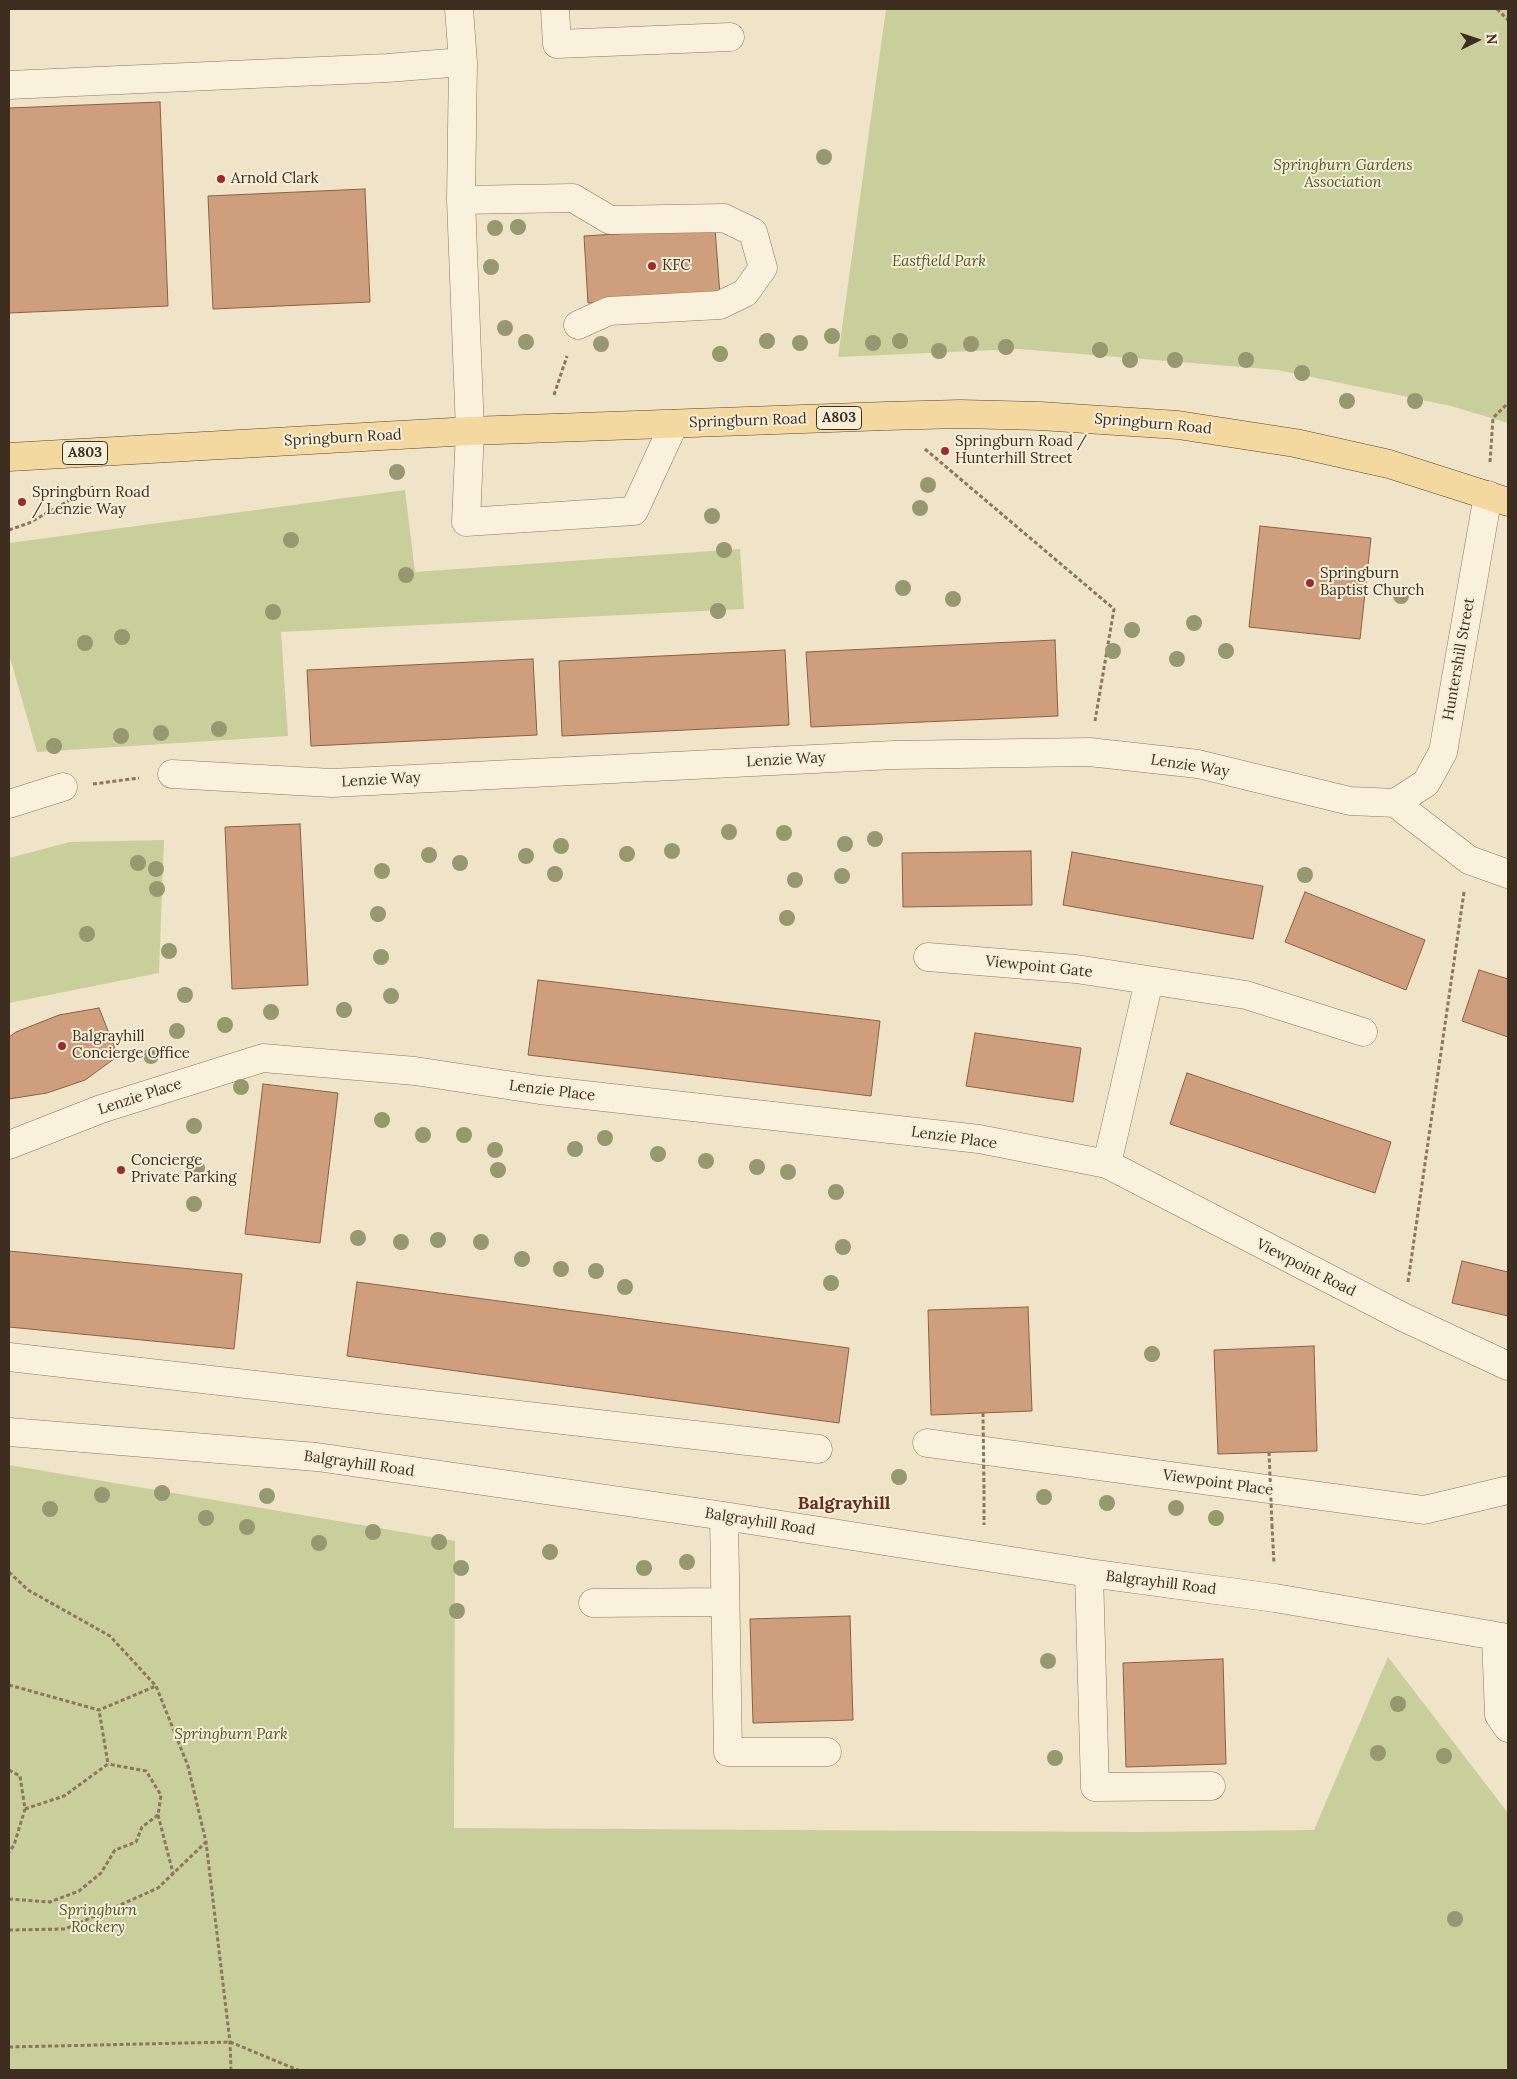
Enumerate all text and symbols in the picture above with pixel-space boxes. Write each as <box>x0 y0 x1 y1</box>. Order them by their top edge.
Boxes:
north arrow <box>1452 15 1502 65</box>
text: N <box>1483 33 1501 45</box>
park label: Springburn Gardens Association <box>1273 157 1413 192</box>
place label: Arnold Clark <box>231 170 319 188</box>
marker: Arnold Clark <box>215 173 227 185</box>
park label: Eastfield Park <box>892 253 986 271</box>
place label: KFC <box>662 257 691 275</box>
marker: KFC <box>646 260 658 272</box>
road number: A803 <box>816 406 862 429</box>
street label: Springburn Road <box>689 410 807 432</box>
street label: Springburn Road <box>1094 410 1212 438</box>
street label: Springburn Road <box>284 426 402 450</box>
place label: Springburn Road / Hunterhill Street <box>955 433 1087 468</box>
road number: A803 <box>62 442 108 464</box>
marker: Springburn Road / Hunterhill Street <box>939 445 951 457</box>
place label: Springburn Road / Lenzie Way <box>32 484 150 519</box>
marker: Springburn Road / Lenzie Way <box>16 496 28 508</box>
place label: Springburn Baptist Church <box>1320 565 1425 600</box>
marker: Springburn Baptist Church <box>1304 577 1316 589</box>
street label: Huntershill Street <box>1439 596 1479 722</box>
street label: Lenzie Way <box>746 749 826 771</box>
street label: Lenzie Way <box>1149 751 1231 781</box>
street label: Lenzie Way <box>341 769 421 791</box>
street label: Viewpoint Gate <box>985 952 1093 982</box>
place label: Balgrayhill Concierge Office <box>72 1028 190 1063</box>
marker: Balgrayhill Concierge Office <box>56 1040 68 1052</box>
street label: Lenzie Place <box>96 1075 184 1119</box>
street label: Lenzie Place <box>508 1077 596 1105</box>
street label: Lenzie Place <box>910 1123 998 1153</box>
place label: Concierge Private Parking <box>131 1152 237 1187</box>
marker: Concierge Private Parking <box>115 1164 127 1176</box>
street label: Viewpoint Road <box>1253 1235 1359 1301</box>
street label: Balgrayhill Road <box>303 1447 415 1481</box>
street label: Viewpoint Place <box>1162 1466 1274 1500</box>
district label: Balgrayhill <box>798 1493 890 1515</box>
street label: Balgrayhill Road <box>704 1504 816 1540</box>
street label: Balgrayhill Road <box>1105 1567 1217 1599</box>
park label: Springburn Park <box>174 1726 288 1744</box>
park label: Springburn Rockery <box>59 1902 137 1937</box>

